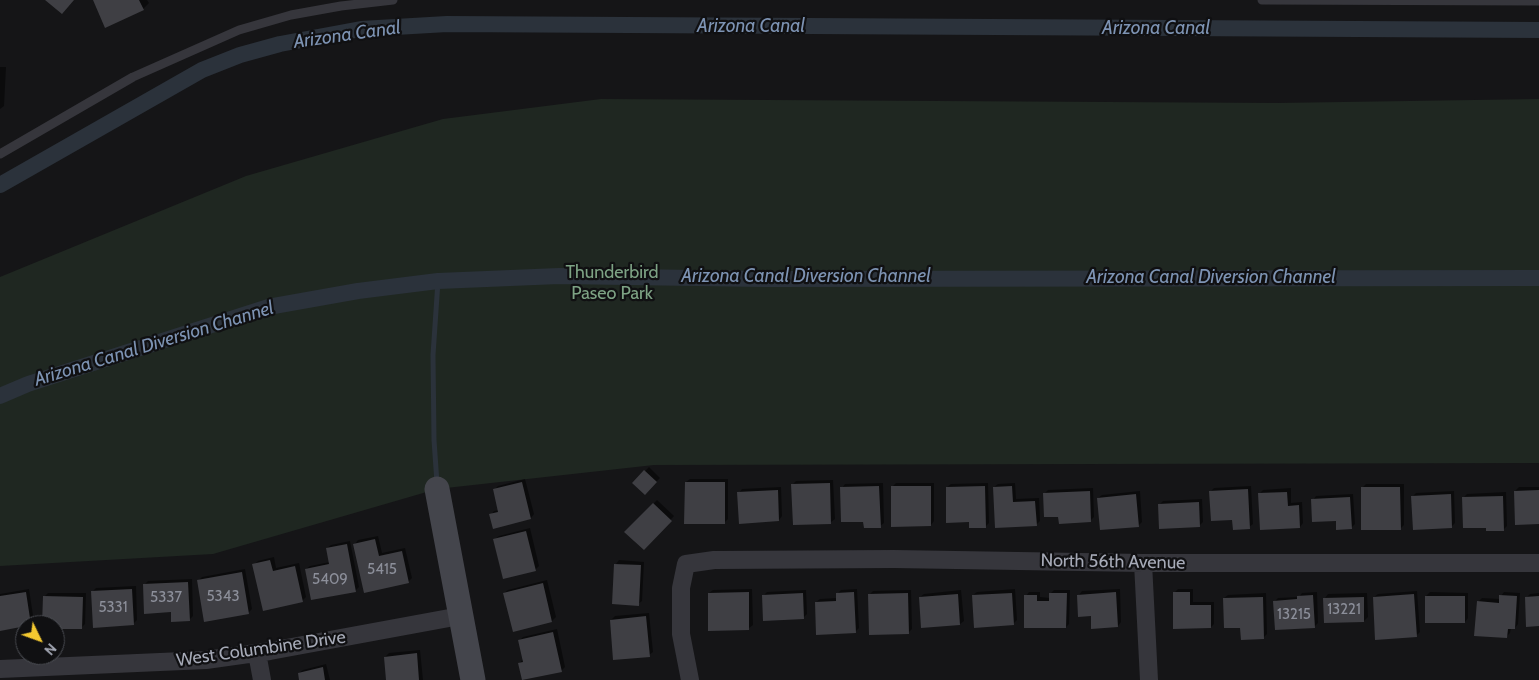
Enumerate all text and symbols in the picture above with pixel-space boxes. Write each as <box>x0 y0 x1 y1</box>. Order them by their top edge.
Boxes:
water label: Arizona Canal <box>697 15 805 37</box>
water label: Arizona Canal <box>292 16 402 54</box>
water label: Arizona Canal <box>1102 17 1210 39</box>
park label: Thunderbird Paseo Park <box>566 262 658 304</box>
water label: Arizona Canal Diversion Channel <box>681 265 931 287</box>
water label: Arizona Canal Diversion Channel <box>1086 266 1336 288</box>
water label: Arizona Canal Diversion Channel <box>31 297 277 391</box>
street label: North 56th Avenue <box>1040 550 1186 574</box>
house number: 5415 <box>367 561 397 579</box>
house number: 5409 <box>312 571 348 589</box>
house number: 5343 <box>206 588 240 606</box>
house number: 5337 <box>150 589 182 607</box>
house number: 5331 <box>98 599 128 617</box>
house number: 13221 <box>1327 601 1361 619</box>
house number: 13215 <box>1277 606 1311 624</box>
north arrow <box>15 615 65 665</box>
street label: West Columbine Drive <box>175 626 347 672</box>
text: N <box>40 640 60 659</box>

